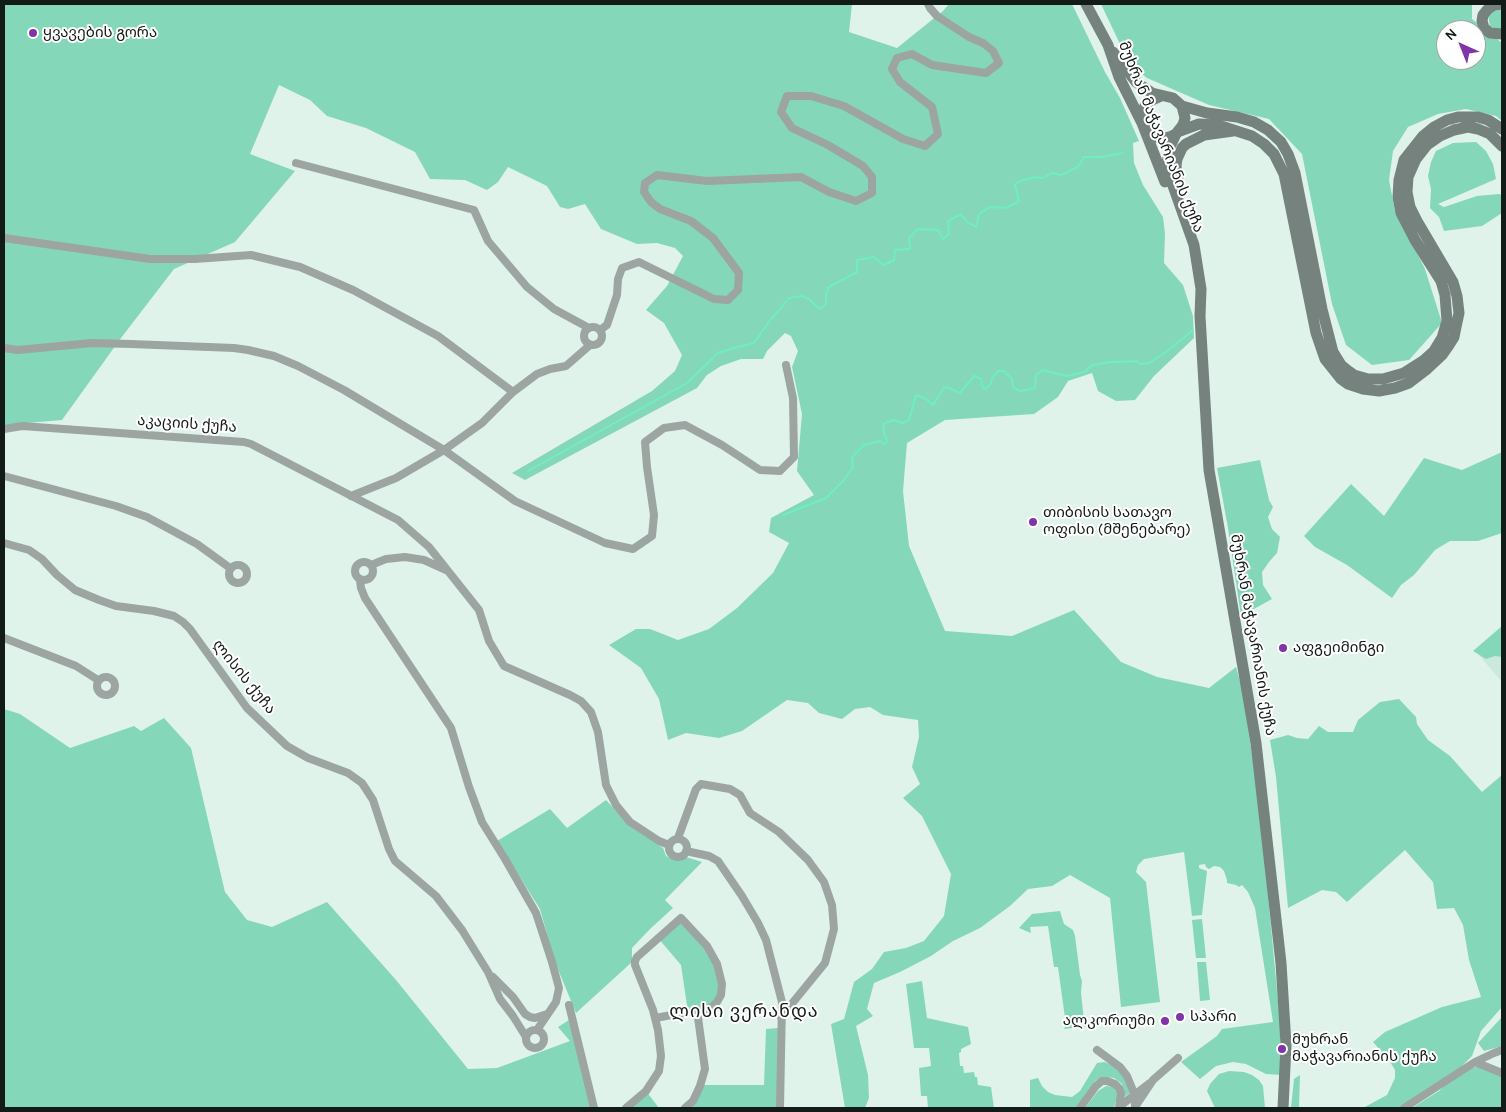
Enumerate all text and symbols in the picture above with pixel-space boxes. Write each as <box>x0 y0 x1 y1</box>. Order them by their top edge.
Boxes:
north arrow <box>1436 20 1486 70</box>
place label: ყვავების გორა <box>43 24 157 42</box>
text: N <box>1441 25 1460 44</box>
marker: ყვავების გორა <box>27 27 39 39</box>
street label: მუხრან მაჭავარიანის ქუჩა <box>1114 39 1208 235</box>
street label: აკაციის ქუჩა <box>137 412 237 436</box>
place label: თიბისის სათავო ოფისი (მშენებარე) <box>1043 504 1191 539</box>
marker: თიბისის სათავო ოფისი (მშენებარე) <box>1027 516 1039 528</box>
street label: მუხრან მაჭავარიანის ქუჩა <box>1226 533 1280 737</box>
street label: ლისის ქუჩა <box>209 636 279 718</box>
place label: აფგეიმინგი <box>1293 639 1384 657</box>
marker: აფგეიმინგი <box>1277 642 1289 654</box>
district label: ლისი ვერანდა <box>668 1001 820 1023</box>
place label: სპარი <box>1190 1008 1237 1026</box>
marker: სპარი <box>1174 1011 1186 1023</box>
place label: ალკორიუმი <box>1063 1012 1155 1030</box>
marker: ალკორიუმი <box>1159 1015 1171 1027</box>
place label: მუხრან მაჭავარიანის ქუჩა <box>1292 1031 1437 1066</box>
marker: მუხრან მაჭავარიანის ქუჩა <box>1276 1043 1288 1055</box>

